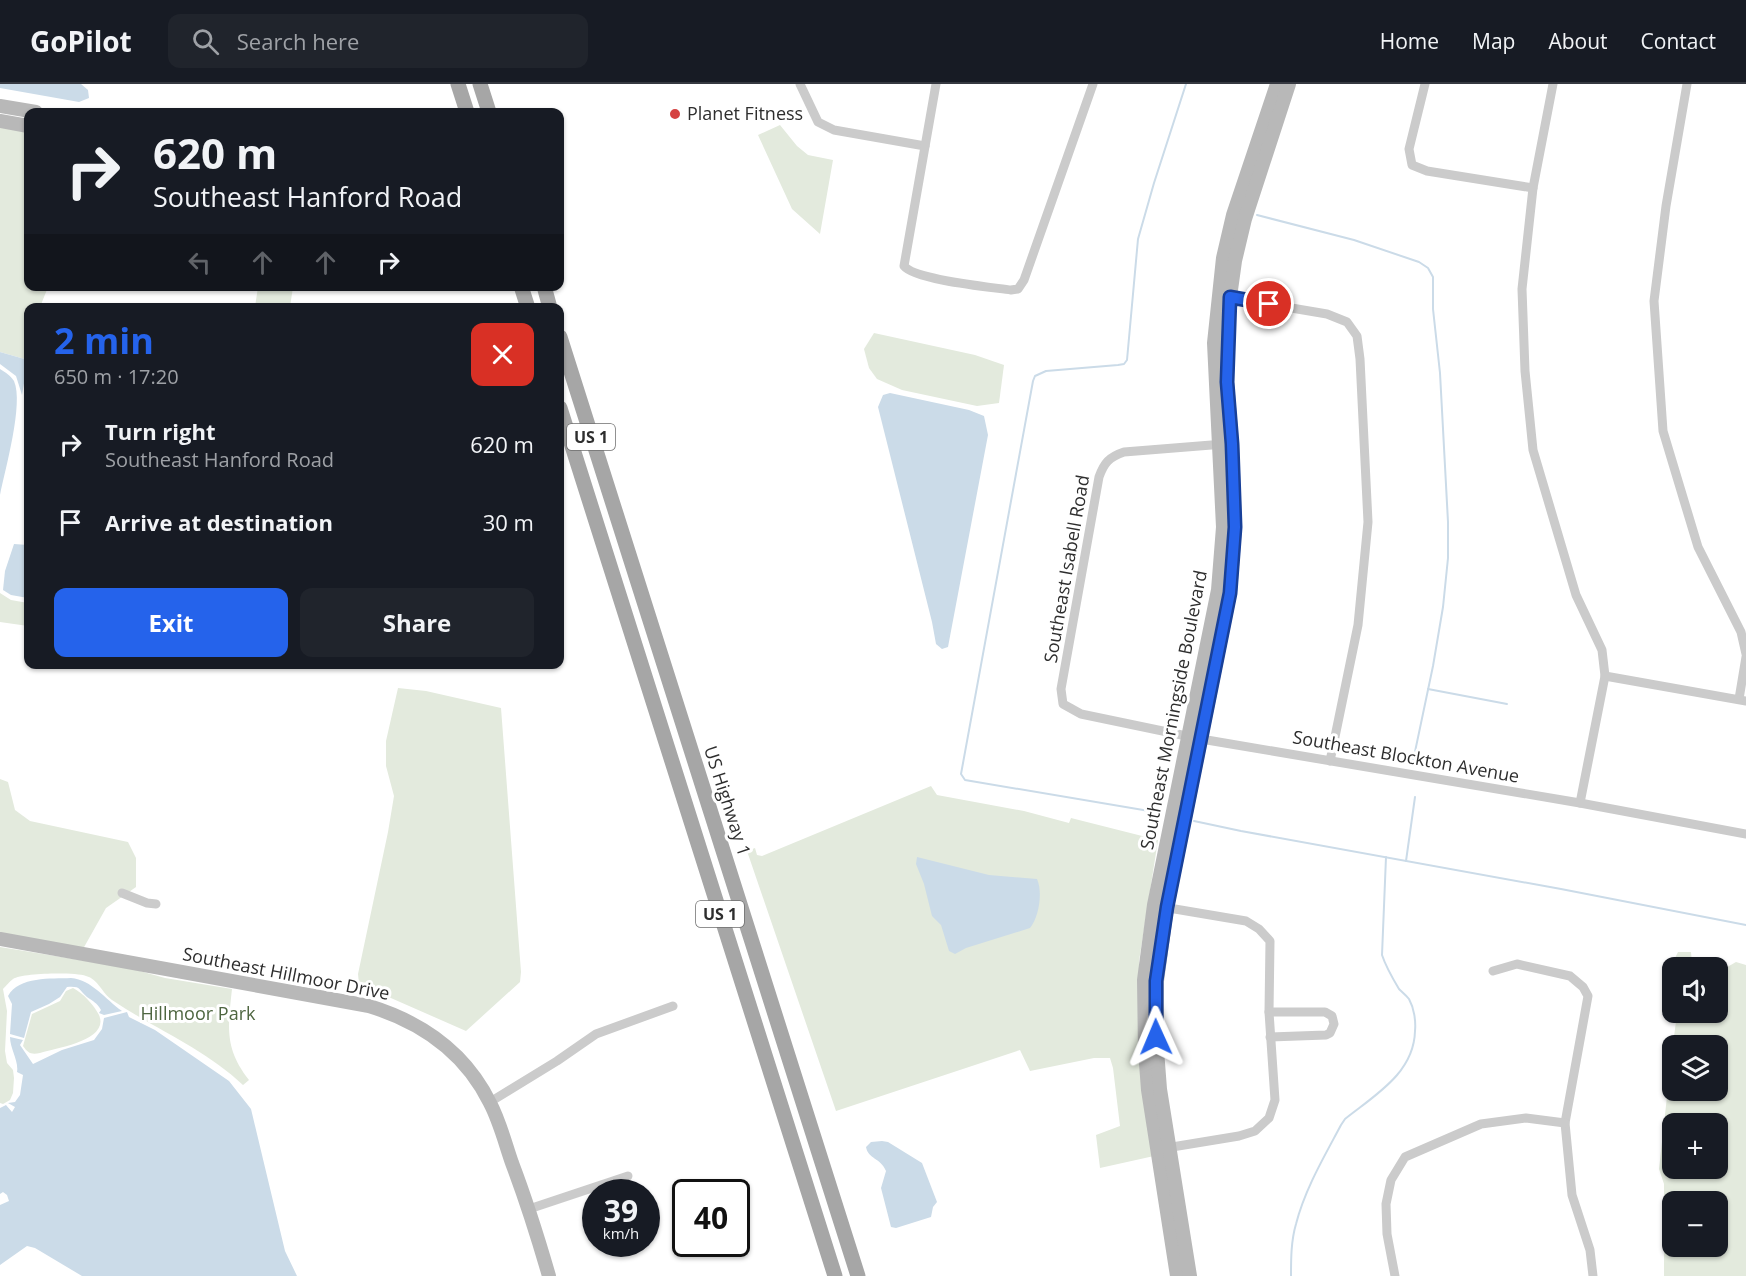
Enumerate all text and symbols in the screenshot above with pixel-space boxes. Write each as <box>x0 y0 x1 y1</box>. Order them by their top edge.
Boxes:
search box <box>168 14 588 68</box>
text: GoPilot <box>30 22 132 60</box>
icon: search <box>189 25 222 58</box>
text: Search here <box>237 26 359 56</box>
text: Home <box>1380 27 1439 55</box>
text: Map <box>1472 27 1515 55</box>
text: About <box>1548 27 1608 55</box>
text: Contact <box>1641 27 1716 55</box>
place label: Planet Fitness <box>687 101 803 125</box>
marker: Planet Fitness <box>668 107 682 121</box>
text: 620 m <box>153 124 277 181</box>
icon: right <box>54 132 132 210</box>
text: Southeast Hanford Road <box>153 178 462 215</box>
icon: left <box>183 246 216 279</box>
icon: ahead <box>246 246 279 279</box>
icon: ahead <box>309 246 342 279</box>
icon: right <box>372 246 405 279</box>
pin <box>1243 278 1294 329</box>
icon: arrive <box>1252 287 1285 320</box>
text: 2 min <box>54 316 154 365</box>
button: close <box>471 323 534 386</box>
text: 650 m · 17:20 <box>54 363 179 390</box>
text: Turn right <box>105 416 216 446</box>
road number: US 1 <box>567 424 615 450</box>
icon: right <box>54 428 87 461</box>
text: 620 m <box>470 429 534 459</box>
text: Southeast Hanford Road <box>105 446 334 473</box>
street label: Southeast Isabell Road <box>1038 473 1094 665</box>
icon: arrive <box>54 506 87 539</box>
text: Arrive at destination <box>105 507 333 537</box>
text: 30 m <box>483 507 534 537</box>
street label: Southeast Morningside Boulevard <box>1134 568 1212 852</box>
button: Exit <box>54 588 288 657</box>
button: Share <box>300 588 534 657</box>
street label: Southeast Blockton Avenue <box>1291 724 1521 788</box>
street label: US Highway 1 <box>699 743 757 859</box>
road number: US 1 <box>696 901 744 927</box>
street label: Southeast Hillmoor Drive <box>181 941 392 1005</box>
map controls <box>1662 957 1728 1257</box>
button: sound <box>1662 957 1728 1023</box>
park label: Hillmoor Park <box>141 1001 256 1025</box>
position arrow <box>1124 1005 1188 1069</box>
button: layers <box>1662 1035 1728 1101</box>
button: + <box>1662 1113 1728 1179</box>
speed limit sign: 40 <box>672 1179 750 1257</box>
text: 39 <box>604 1190 638 1231</box>
button: − <box>1662 1191 1728 1257</box>
text: km/h <box>603 1223 639 1243</box>

